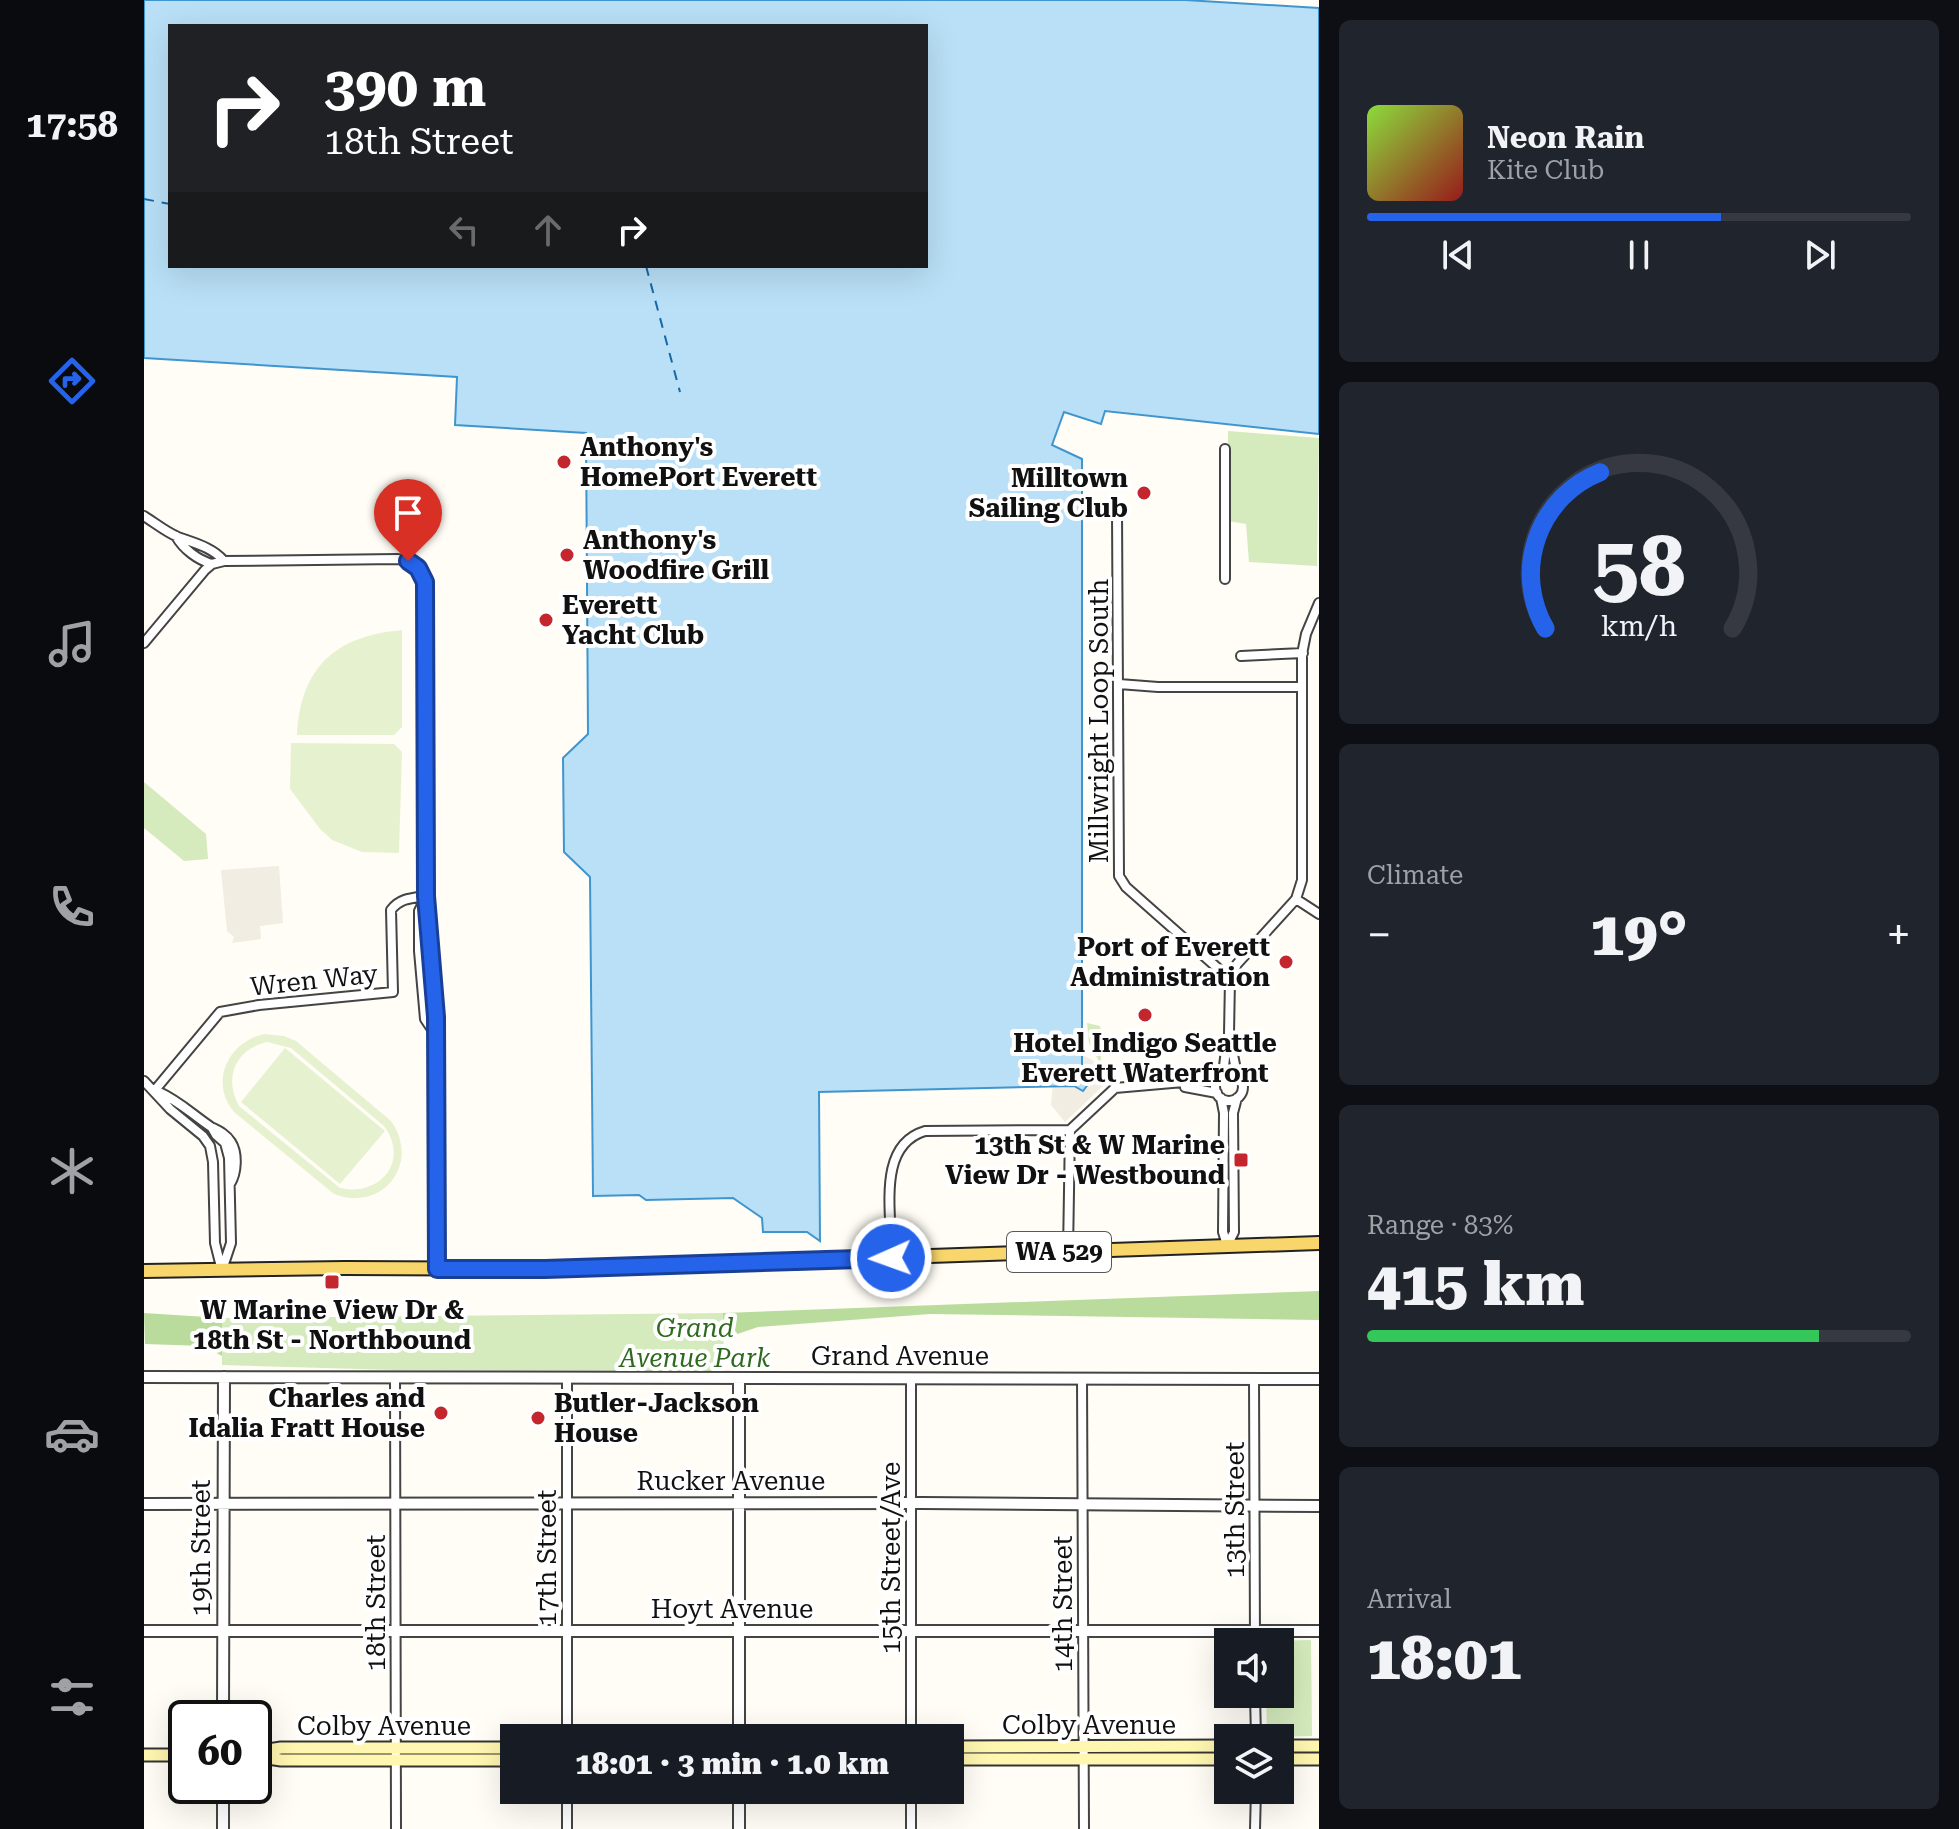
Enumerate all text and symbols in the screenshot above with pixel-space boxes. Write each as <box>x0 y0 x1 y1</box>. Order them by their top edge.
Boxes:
text: 390 m <box>324 54 486 120</box>
icon: right <box>192 56 296 160</box>
text: 17:58 <box>26 104 118 146</box>
text: Neon Rain <box>1487 120 1644 155</box>
text: 18th Street <box>324 121 513 163</box>
text: Kite Club <box>1487 155 1604 185</box>
icon: left <box>442 208 486 252</box>
icon: ahead <box>526 208 570 252</box>
icon: right <box>610 208 654 252</box>
icon: previous <box>1436 233 1480 277</box>
icon: pause <box>1617 233 1661 277</box>
icon: next <box>1798 233 1842 277</box>
icon: directions <box>44 353 100 409</box>
place label: Anthony's HomePort Everett <box>580 432 817 492</box>
marker: Anthony's HomePort Everett <box>555 453 573 471</box>
place label: Milltown Sailing Club <box>969 463 1128 523</box>
pin <box>374 479 442 561</box>
marker: Milltown Sailing Club <box>1135 484 1153 502</box>
icon: arrive <box>386 491 430 535</box>
text: 58 <box>1592 517 1686 614</box>
place label: Anthony's Woodfire Grill <box>583 525 769 585</box>
marker: Anthony's Woodfire Grill <box>558 546 576 564</box>
street label: Millwright Loop South <box>1084 579 1114 863</box>
place label: Everett Yacht Club <box>562 590 704 650</box>
text: km/h <box>1601 609 1677 643</box>
marker: Everett Yacht Club <box>537 611 555 629</box>
icon: music <box>44 616 100 672</box>
text: Climate <box>1367 860 1463 890</box>
icon: phone <box>44 879 100 935</box>
text: 19° <box>1590 899 1688 970</box>
text: − <box>1367 909 1392 961</box>
text: + <box>1886 909 1911 961</box>
place label: Port of Everett Administration <box>1070 932 1270 992</box>
marker: Port of Everett Administration <box>1277 953 1295 971</box>
street label: Wren Way <box>249 958 380 1002</box>
marker: Hotel Indigo Seattle Everett Waterfront <box>1136 1006 1154 1024</box>
place label: Hotel Indigo Seattle Everett Waterfront <box>1013 1028 1277 1088</box>
place label: 13th St & W Marine View Dr - Westbound <box>945 1130 1225 1190</box>
icon: climate <box>44 1143 100 1199</box>
marker: 13th St & W Marine View Dr - Westbound <box>1232 1151 1250 1169</box>
text: Range · 83% <box>1367 1210 1513 1240</box>
position arrow <box>849 1216 933 1300</box>
road number: WA 529 <box>1007 1232 1111 1272</box>
text: 415 km <box>1367 1249 1584 1320</box>
marker: W Marine View Dr & 18th St - Northbound <box>323 1273 341 1291</box>
place label: W Marine View Dr & 18th St - Northbound <box>193 1295 471 1355</box>
park label: Grand Avenue Park <box>618 1313 771 1373</box>
street label: Grand Avenue <box>811 1341 989 1371</box>
place label: Charles and Idalia Fratt House <box>189 1383 425 1443</box>
place label: Butler-Jackson House <box>554 1388 759 1448</box>
marker: Charles and Idalia Fratt House <box>432 1404 450 1422</box>
icon: car <box>44 1406 100 1462</box>
marker: Butler-Jackson House <box>529 1409 547 1427</box>
street label: 13th Street <box>1220 1441 1250 1578</box>
street label: 15th Street/Ave <box>876 1462 906 1654</box>
street label: Rucker Avenue <box>637 1466 825 1496</box>
street label: 19th Street <box>186 1479 216 1616</box>
street label: 17th Street <box>532 1489 562 1626</box>
street label: 18th Street <box>361 1534 391 1671</box>
street label: 14th Street <box>1048 1535 1078 1672</box>
text: Arrival <box>1367 1584 1452 1614</box>
street label: Hoyt Avenue <box>651 1594 813 1624</box>
text: 18:01 <box>1367 1623 1521 1694</box>
map controls <box>1214 1628 1294 1804</box>
button: sound <box>1214 1628 1294 1708</box>
icon: filters <box>44 1669 100 1725</box>
speed limit sign: 60 <box>168 1700 272 1804</box>
street label: Colby Avenue <box>1002 1710 1176 1740</box>
street label: Colby Avenue <box>297 1711 471 1741</box>
button: layers <box>1214 1724 1294 1804</box>
text: 18:01 · 3 min · 1.0 km <box>575 1746 889 1781</box>

